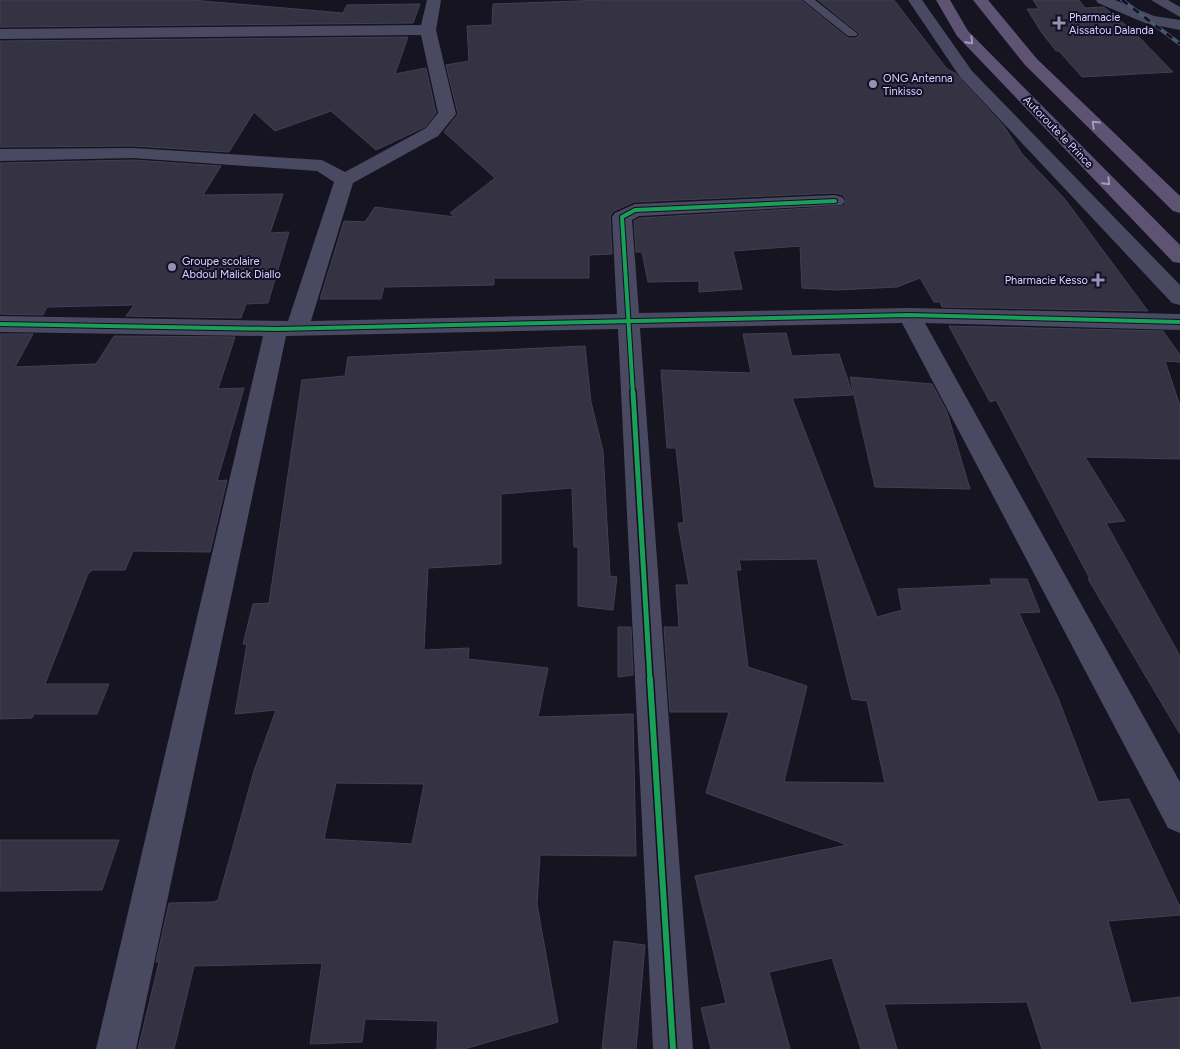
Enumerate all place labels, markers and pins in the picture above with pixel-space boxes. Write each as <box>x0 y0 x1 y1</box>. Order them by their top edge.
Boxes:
place label: Pharmacie Aissatou Dalanda <box>1069 11 1154 37</box>
marker: Pharmacie Aissatou Dalanda <box>1053 17 1065 29</box>
place label: ONG Antenna Tinkisso <box>883 72 953 98</box>
marker: ONG Antenna Tinkisso <box>867 78 879 90</box>
place label: Groupe scolaire Abdoul Malick Diallo <box>182 255 281 281</box>
marker: Groupe scolaire Abdoul Malick Diallo <box>166 261 178 273</box>
place label: Pharmacie Kesso <box>1005 274 1088 287</box>
marker: Pharmacie Kesso <box>1092 274 1104 286</box>

